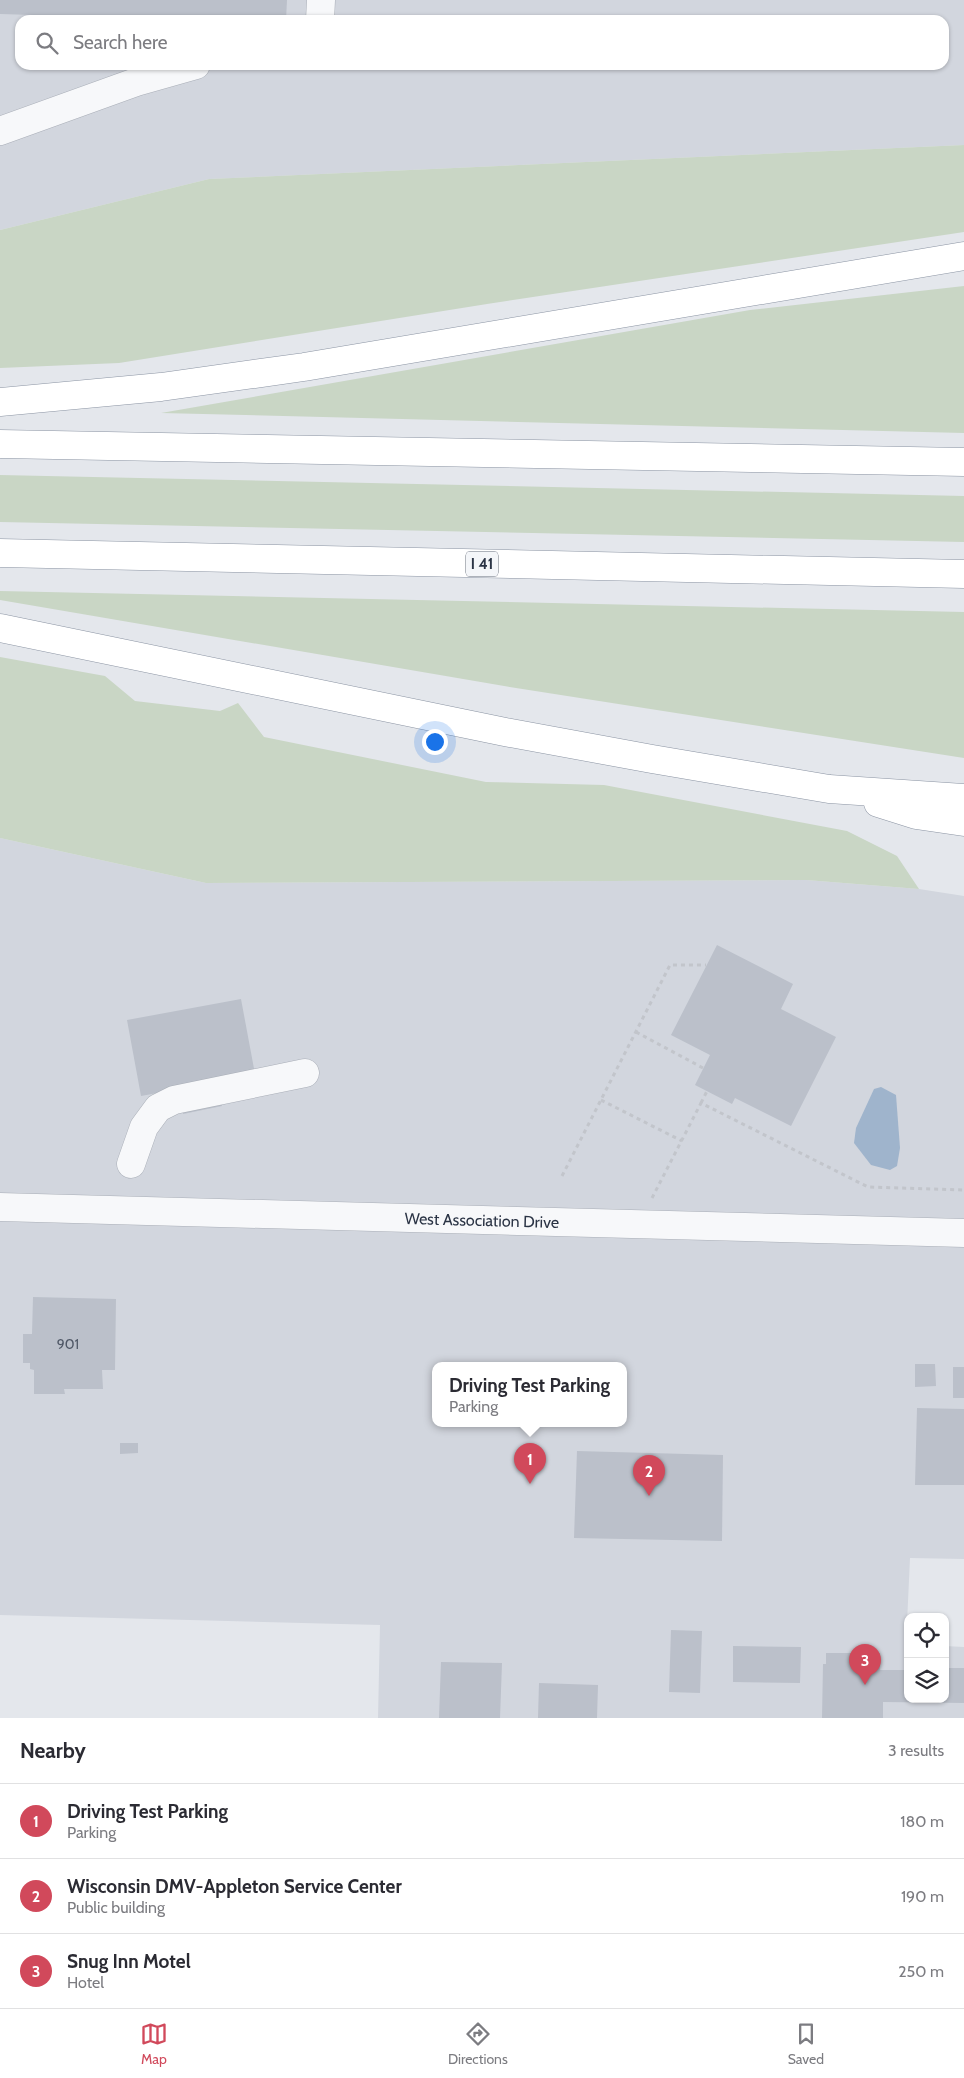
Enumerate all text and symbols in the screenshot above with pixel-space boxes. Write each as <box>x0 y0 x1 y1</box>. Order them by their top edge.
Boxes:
search box <box>15 15 949 70</box>
icon: search <box>33 29 61 57</box>
text: Search here <box>73 31 167 54</box>
road number: I 41 <box>466 552 498 576</box>
your location <box>422 729 448 755</box>
street label: West Association Drive <box>404 1209 559 1232</box>
house number: 901 <box>57 1335 79 1353</box>
popup <box>432 1362 627 1427</box>
text: Driving Test Parking <box>449 1374 610 1397</box>
text: Parking <box>449 1397 498 1416</box>
pin: 1 <box>514 1443 546 1484</box>
pin: 2 <box>633 1455 665 1496</box>
map controls <box>904 1613 949 1703</box>
button: locate <box>904 1613 949 1658</box>
pin: 3 <box>849 1644 881 1685</box>
button: layers <box>904 1658 949 1703</box>
text: Nearby <box>20 1738 86 1763</box>
text: 3 results <box>888 1741 944 1760</box>
text: Driving Test Parking <box>67 1800 228 1823</box>
text: 1 <box>33 1812 39 1831</box>
text: 180 m <box>900 1812 944 1831</box>
text: Parking <box>67 1823 116 1842</box>
text: Wisconsin DMV-Appleton Service Center <box>67 1875 402 1898</box>
text: 2 <box>32 1887 40 1906</box>
text: 190 m <box>901 1887 944 1906</box>
text: Public building <box>67 1898 165 1917</box>
text: Snug Inn Motel <box>67 1950 191 1973</box>
text: 3 <box>32 1962 40 1981</box>
text: 250 m <box>898 1962 944 1981</box>
text: Hotel <box>67 1973 104 1992</box>
tab: Map <box>140 2020 168 2068</box>
tab: Directions <box>448 2020 508 2068</box>
tab: Saved <box>788 2020 824 2068</box>

